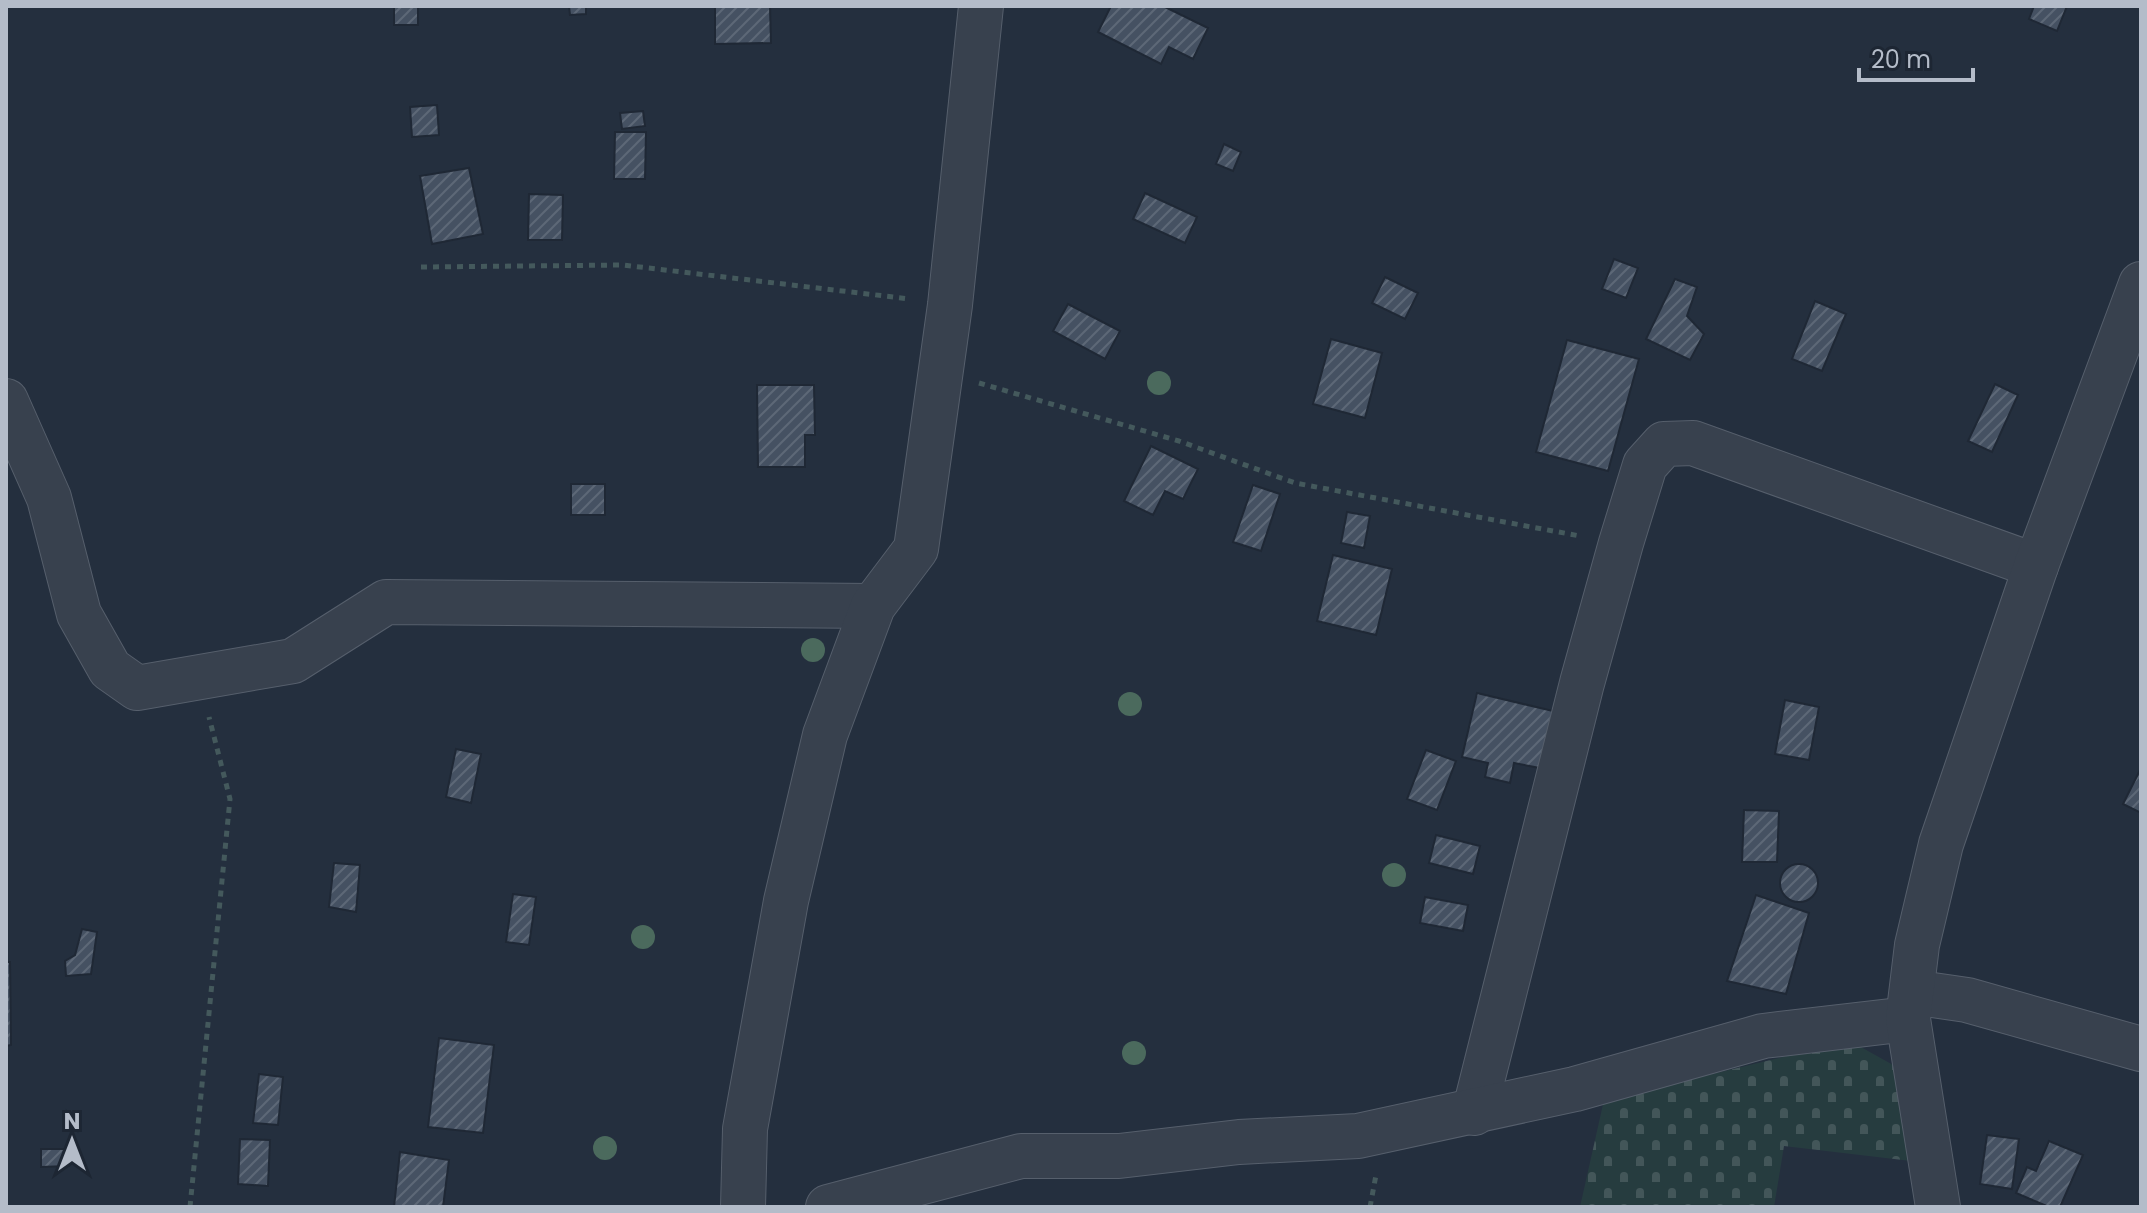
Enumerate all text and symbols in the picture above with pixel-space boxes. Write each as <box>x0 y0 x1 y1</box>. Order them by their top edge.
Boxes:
scale bar <box>1859 32 1973 82</box>
text: 20 m <box>1871 43 1931 76</box>
north arrow <box>32 1101 112 1181</box>
text: N <box>64 1106 80 1137</box>

